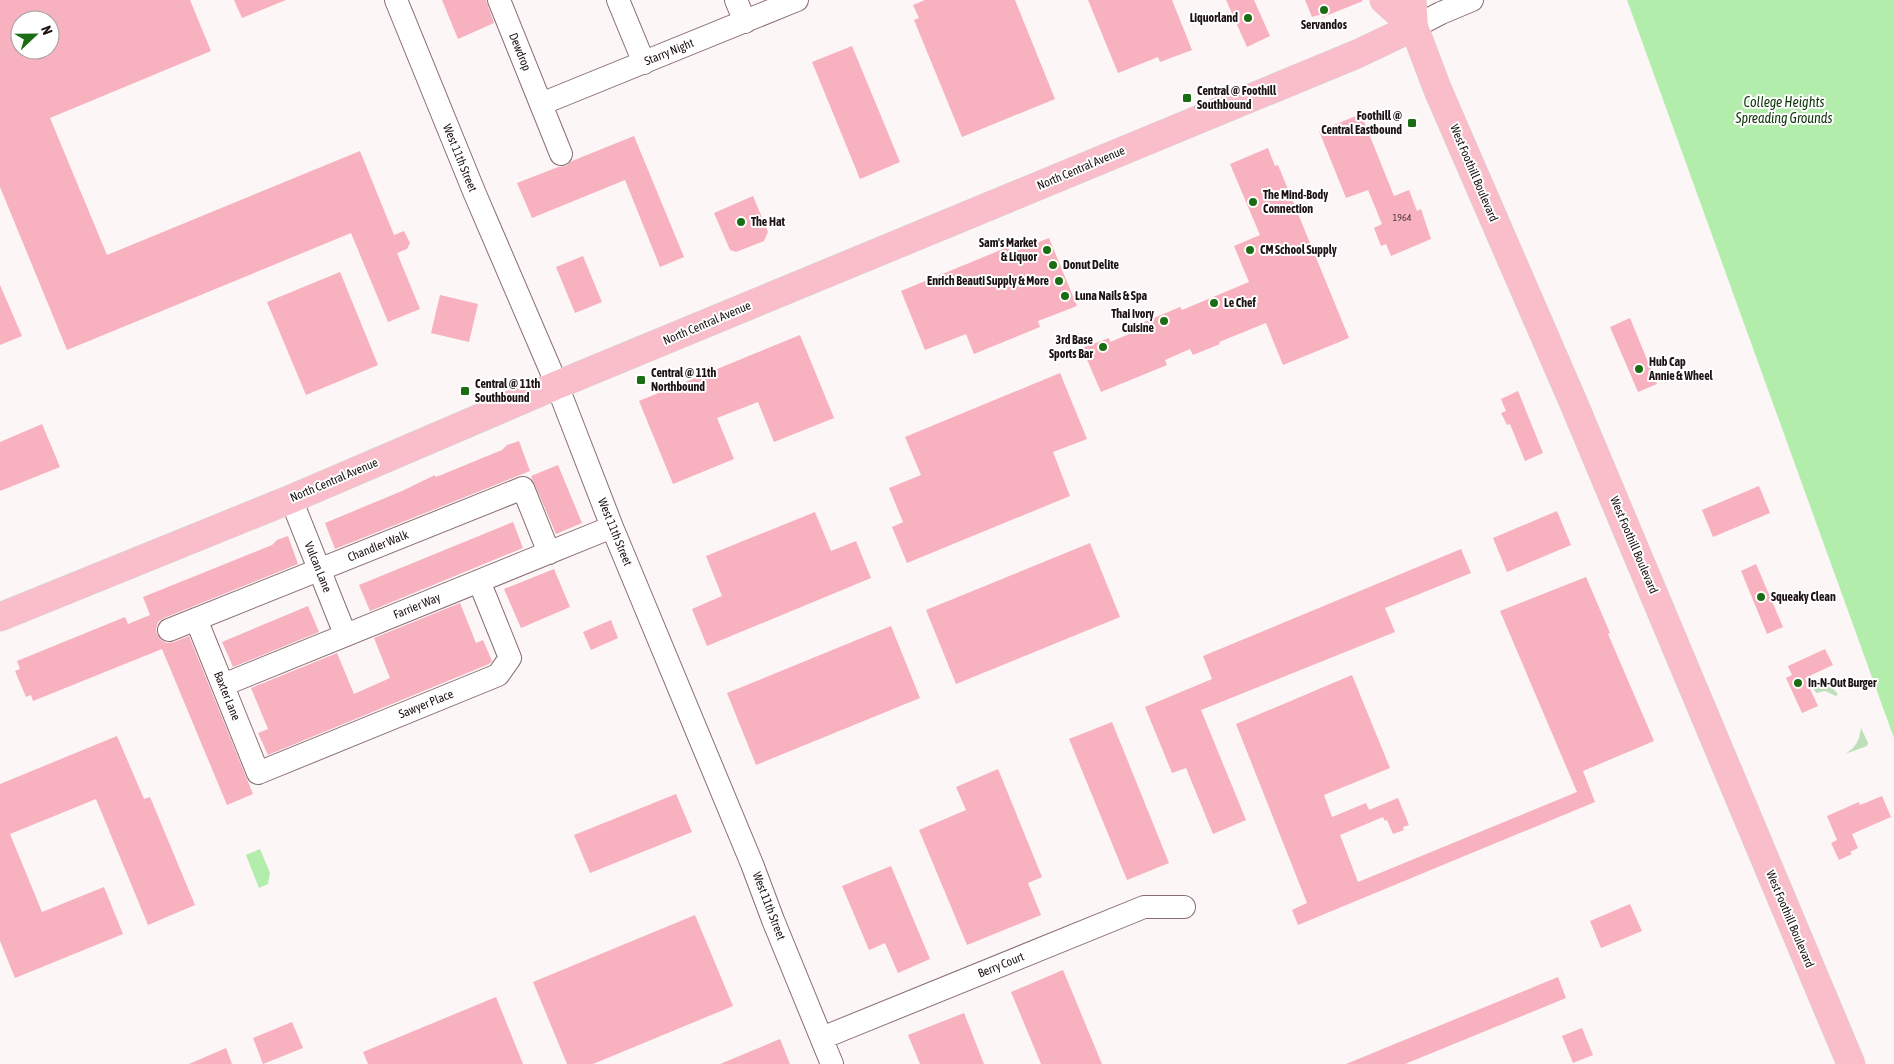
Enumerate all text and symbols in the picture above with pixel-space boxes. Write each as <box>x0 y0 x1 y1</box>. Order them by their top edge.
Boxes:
marker: Servandos <box>1318 4 1330 16</box>
north arrow <box>10 10 60 60</box>
place label: Liquorland <box>1190 11 1238 25</box>
marker: Liquorland <box>1242 12 1254 24</box>
place label: Servandos <box>1301 18 1348 32</box>
text: N <box>38 23 56 37</box>
street label: Dewdrop <box>506 31 534 73</box>
street label: Starry Night <box>642 36 696 68</box>
place label: Central @ Foothill Southbound <box>1197 84 1277 112</box>
marker: Central @ Foothill Southbound <box>1181 92 1193 104</box>
water label: College Heights Spreading Grounds <box>1735 94 1832 126</box>
place label: Foothill @ Central Eastbound <box>1321 109 1402 137</box>
marker: Foothill @ Central Eastbound <box>1406 117 1418 129</box>
street label: West 11th Street <box>440 122 480 194</box>
street label: West Foothill Boulevard <box>1447 122 1501 224</box>
street label: North Central Avenue <box>1035 143 1127 193</box>
place label: The Mind-Body Connection <box>1263 188 1328 216</box>
marker: The Mind-Body Connection <box>1247 196 1259 208</box>
house number: 1964 <box>1393 212 1412 223</box>
place label: The Hat <box>751 215 785 229</box>
marker: The Hat <box>735 216 747 228</box>
place label: Sam's Market & Liquor <box>979 236 1038 264</box>
place label: CM School Supply <box>1260 243 1337 257</box>
marker: Sam's Market & Liquor <box>1041 244 1053 256</box>
marker: CM School Supply <box>1244 244 1256 256</box>
place label: Donut Delite <box>1063 258 1120 272</box>
marker: Donut Delite <box>1047 259 1059 271</box>
place label: Enrich Beauti Supply & More <box>927 274 1050 288</box>
marker: Enrich Beauti Supply & More <box>1053 275 1065 287</box>
place label: Luna Nails & Spa <box>1075 289 1148 303</box>
marker: Luna Nails & Spa <box>1059 290 1071 302</box>
place label: Le Chef <box>1224 296 1256 310</box>
marker: Le Chef <box>1208 297 1220 309</box>
street label: North Central Avenue <box>661 298 753 348</box>
place label: Thai Ivory Cuisine <box>1111 307 1155 335</box>
marker: Thai Ivory Cuisine <box>1158 315 1170 327</box>
place label: 3rd Base Sports Bar <box>1049 333 1094 361</box>
marker: 3rd Base Sports Bar <box>1097 341 1109 353</box>
place label: Hub Cap Annie & Wheel <box>1648 355 1714 383</box>
marker: Hub Cap Annie & Wheel <box>1633 363 1645 375</box>
place label: Central @ 11th Northbound <box>651 366 717 394</box>
marker: Central @ 11th Northbound <box>635 374 647 386</box>
place label: Central @ 11th Southbound <box>475 377 541 405</box>
marker: Central @ 11th Southbound <box>459 385 471 397</box>
street label: North Central Avenue <box>288 455 380 505</box>
street label: West Foothill Boulevard <box>1607 494 1661 596</box>
street label: West 11th Street <box>595 496 635 568</box>
street label: Chandler Walk <box>346 527 411 565</box>
street label: Vulcan Lane <box>301 540 335 594</box>
street label: Farrier Way <box>391 590 443 622</box>
place label: Squeaky Clean <box>1771 590 1836 604</box>
marker: Squeaky Clean <box>1755 591 1767 603</box>
street label: Baxter Lane <box>211 669 243 723</box>
place label: In-N-Out Burger <box>1808 676 1877 690</box>
marker: In-N-Out Burger <box>1792 677 1804 689</box>
street label: Sawyer Place <box>397 687 455 721</box>
street label: West Foothill Boulevard <box>1763 868 1817 970</box>
street label: West 11th Street <box>750 870 789 942</box>
street label: Berry Court <box>976 949 1027 981</box>

